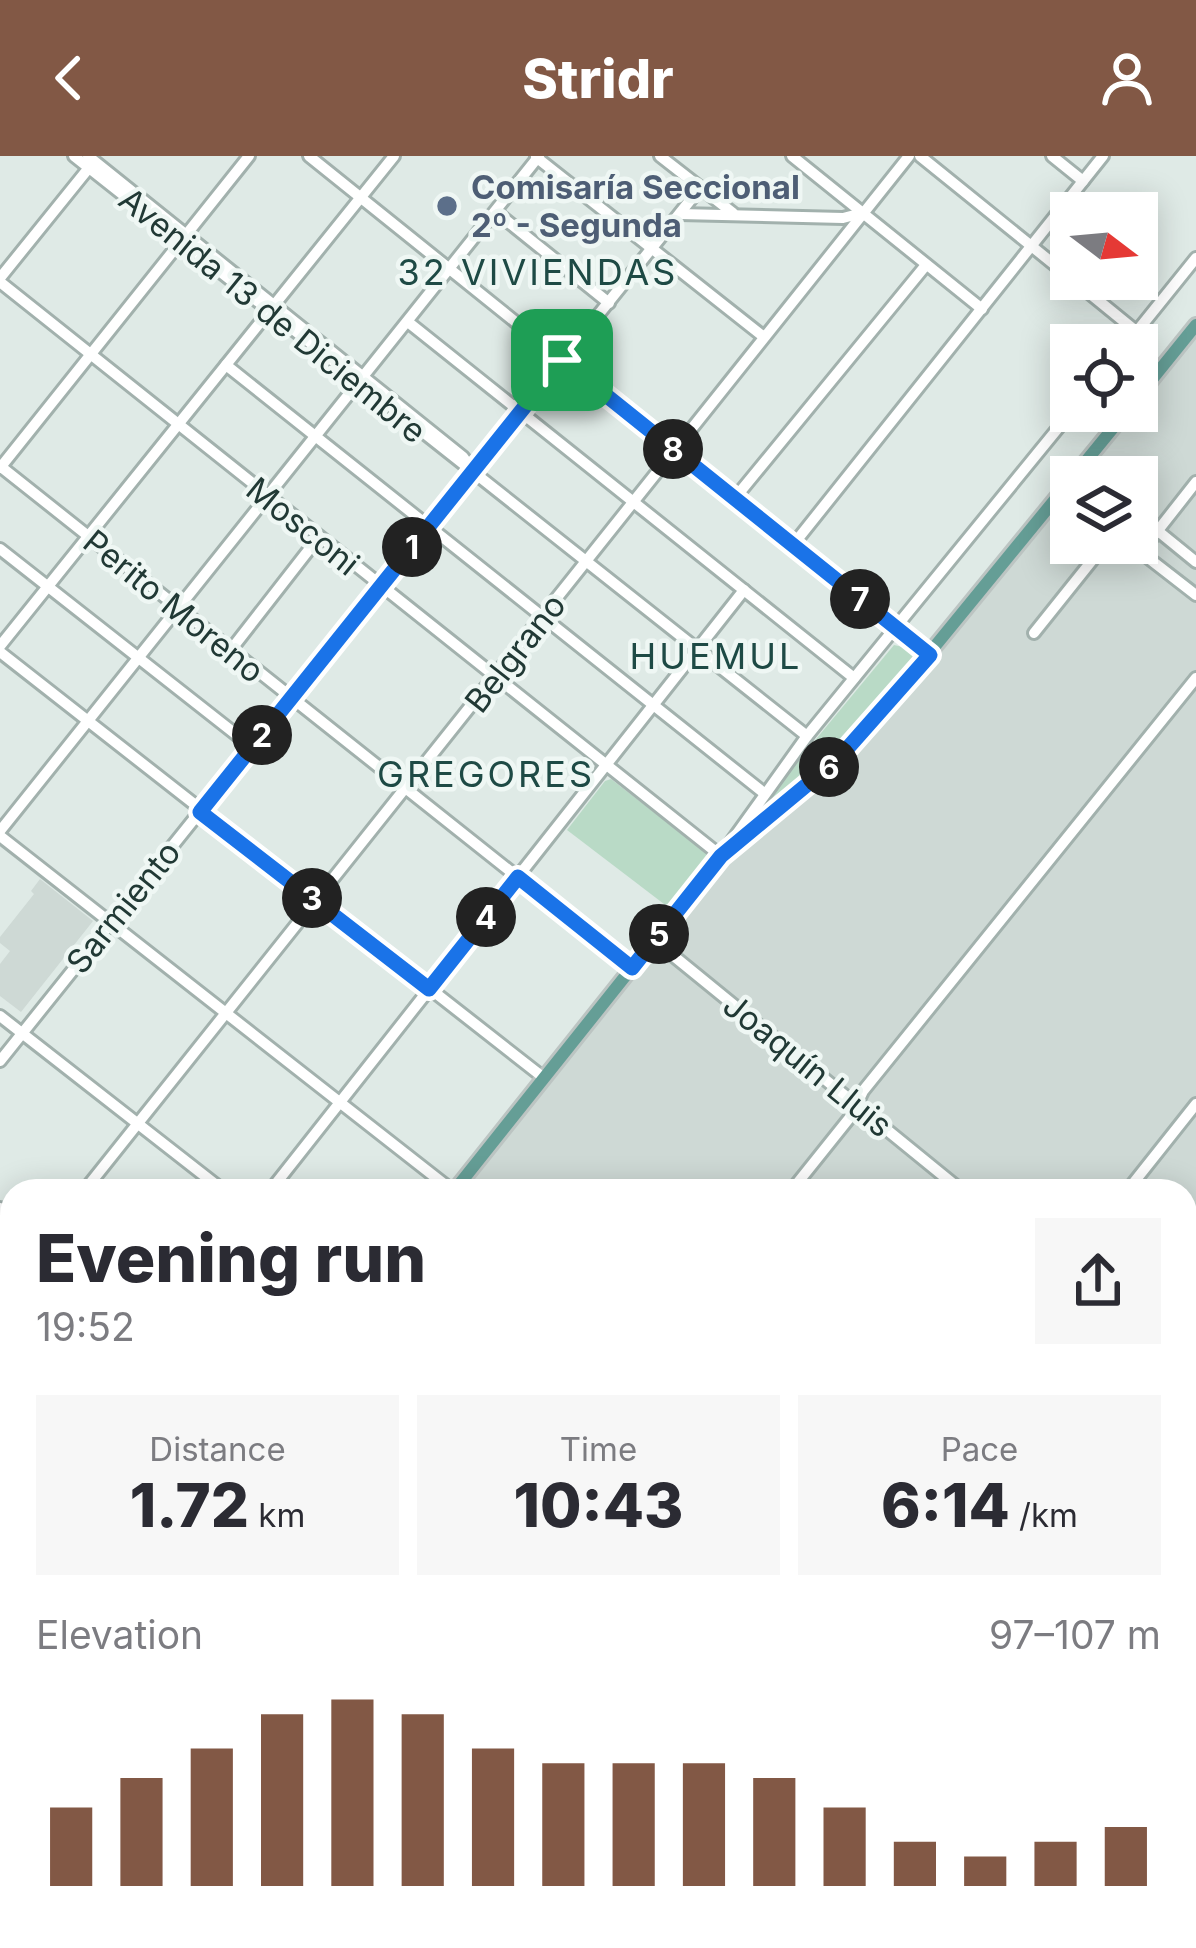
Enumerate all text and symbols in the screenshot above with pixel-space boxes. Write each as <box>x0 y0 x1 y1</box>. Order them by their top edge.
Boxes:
icon: back <box>36 45 102 111</box>
icon: person <box>1094 45 1160 111</box>
text: Stridr <box>522 46 674 111</box>
place label: Comisaría Seccional 2º - Segunda <box>471 167 800 245</box>
street label: Avenida 13 de Diciembre <box>112 179 434 451</box>
north arrow <box>1050 192 1158 300</box>
map controls <box>1050 192 1158 564</box>
marker: Comisaría Seccional 2º - Segunda <box>434 193 460 219</box>
district label: 32 VIVIENDAS <box>398 250 678 294</box>
pin <box>511 309 613 411</box>
button: locate <box>1050 324 1158 432</box>
icon: arrive <box>529 327 595 393</box>
pin: 8 <box>643 419 703 479</box>
text: 8 <box>662 429 684 469</box>
button: layers <box>1050 456 1158 564</box>
street label: Mosconi <box>239 469 367 583</box>
pin: 1 <box>382 517 442 577</box>
street label: Perito Moreno <box>76 521 272 691</box>
text: 1 <box>405 527 419 567</box>
pin: 7 <box>830 569 890 629</box>
text: 7 <box>850 579 870 619</box>
street label: Belgrano <box>456 586 574 720</box>
district label: HUEMUL <box>630 634 802 678</box>
pin: 2 <box>232 705 292 765</box>
text: 2 <box>252 715 272 755</box>
pin: 6 <box>799 737 859 797</box>
text: 6 <box>818 747 840 787</box>
district label: GREGORES <box>377 752 595 796</box>
street label: Sarmiento <box>58 833 188 981</box>
pin: 3 <box>282 868 342 928</box>
text: 3 <box>301 878 323 918</box>
pin: 4 <box>456 887 516 947</box>
text: 4 <box>475 897 497 937</box>
pin: 5 <box>629 904 689 964</box>
text: 5 <box>648 914 670 954</box>
street label: Joaquín Lluis <box>716 985 900 1145</box>
text: Evening run <box>36 1218 426 1298</box>
button: share <box>1035 1218 1161 1344</box>
text: 19:52 <box>36 1303 135 1350</box>
text: Distance <box>149 1429 286 1469</box>
text: Time <box>560 1429 637 1469</box>
text: Pace <box>941 1429 1018 1469</box>
text: 1.72 <box>130 1469 249 1541</box>
text: 10:43 <box>514 1469 683 1541</box>
text: 6:14 <box>881 1469 1010 1541</box>
text: km <box>249 1495 305 1535</box>
text: /km <box>1010 1495 1078 1535</box>
text: Elevation <box>36 1611 203 1658</box>
text: 97–107 m <box>989 1611 1161 1658</box>

